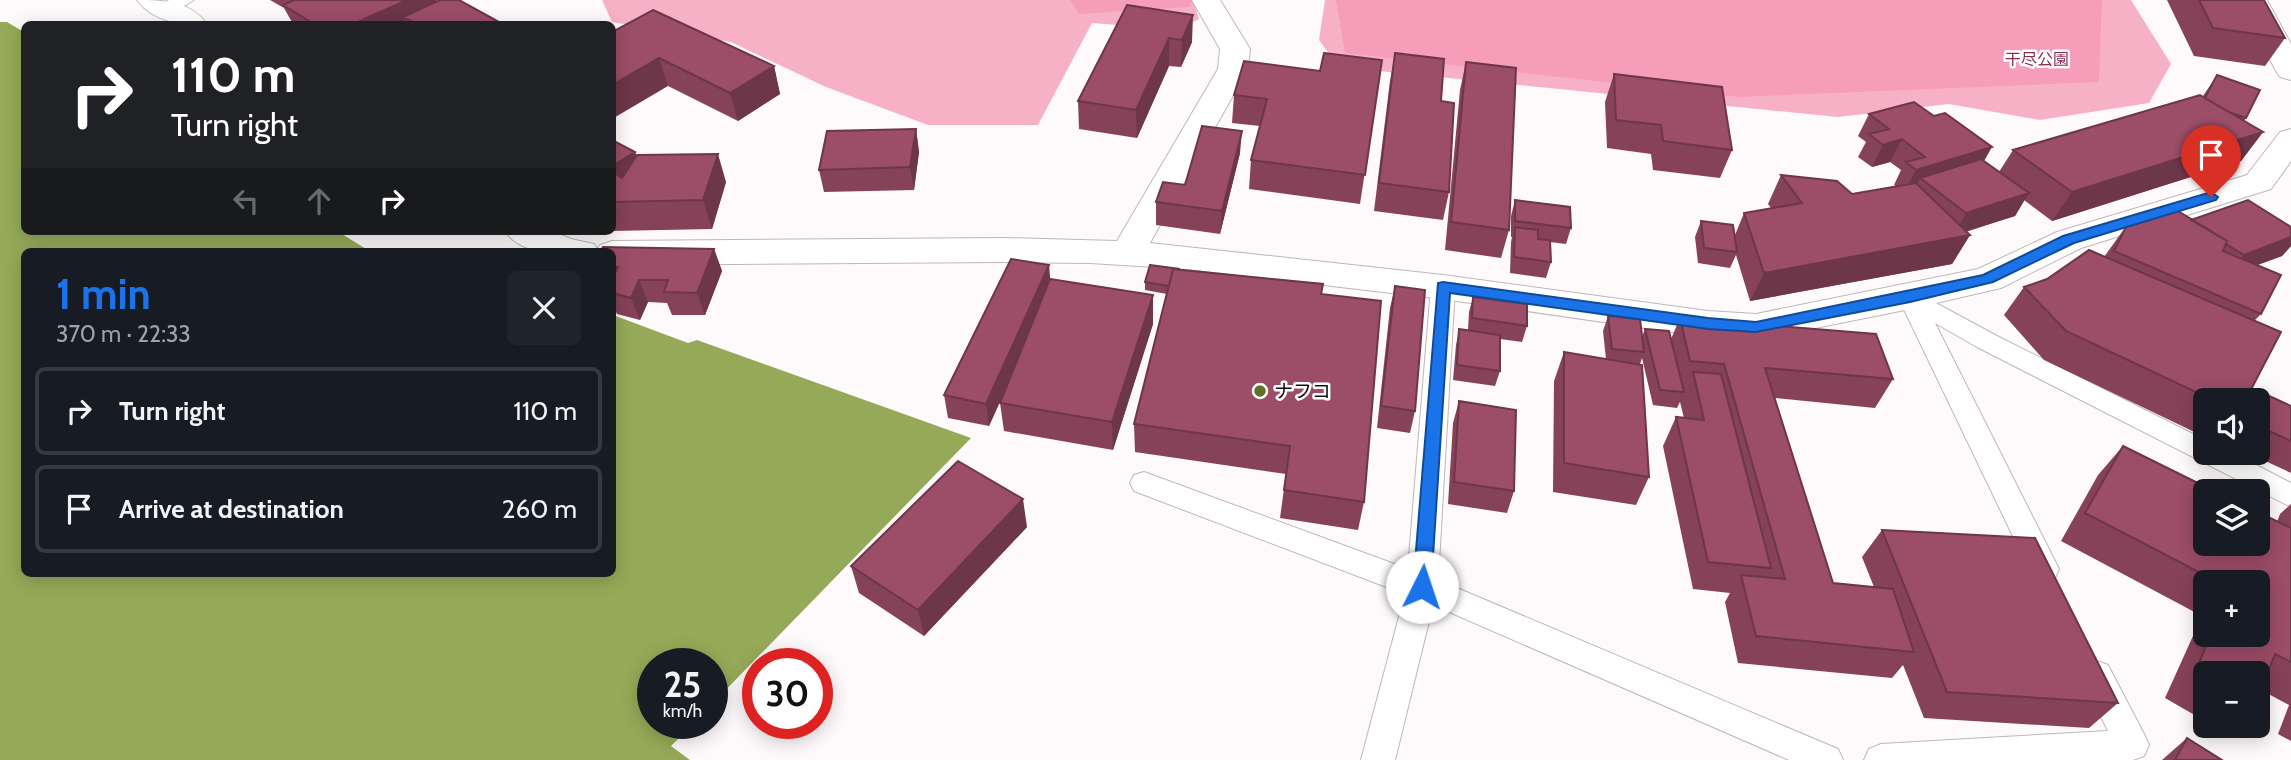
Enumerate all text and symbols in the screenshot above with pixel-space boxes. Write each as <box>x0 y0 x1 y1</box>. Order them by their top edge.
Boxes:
text: 110 m <box>171 45 295 104</box>
icon: right <box>56 49 147 140</box>
park label: 干尽公園 <box>2005 50 2069 69</box>
text: Turn right <box>171 105 298 144</box>
pin <box>2181 125 2241 197</box>
icon: arrive <box>2192 136 2230 174</box>
icon: left <box>227 182 265 220</box>
icon: ahead <box>300 182 338 220</box>
icon: right <box>373 182 411 220</box>
text: 1 min <box>56 268 151 320</box>
button: close <box>507 271 581 345</box>
text: 370 m · 22:33 <box>56 320 191 348</box>
place label: ナフコ <box>1274 380 1331 403</box>
marker: ナフコ <box>1252 383 1268 399</box>
map controls <box>2193 388 2270 738</box>
button: sound <box>2193 388 2270 465</box>
icon: right <box>60 392 98 430</box>
text: Turn right <box>119 395 225 427</box>
text: 110 m <box>513 395 577 427</box>
button: layers <box>2193 479 2270 556</box>
icon: arrive <box>60 490 98 528</box>
text: Arrive at destination <box>119 493 344 525</box>
text: 260 m <box>502 493 577 525</box>
position arrow <box>1385 550 1459 624</box>
button: + <box>2193 570 2270 647</box>
speed limit sign: 30 <box>742 648 833 739</box>
button: − <box>2193 661 2270 738</box>
text: 25 <box>664 663 701 706</box>
text: km/h <box>663 700 702 722</box>

